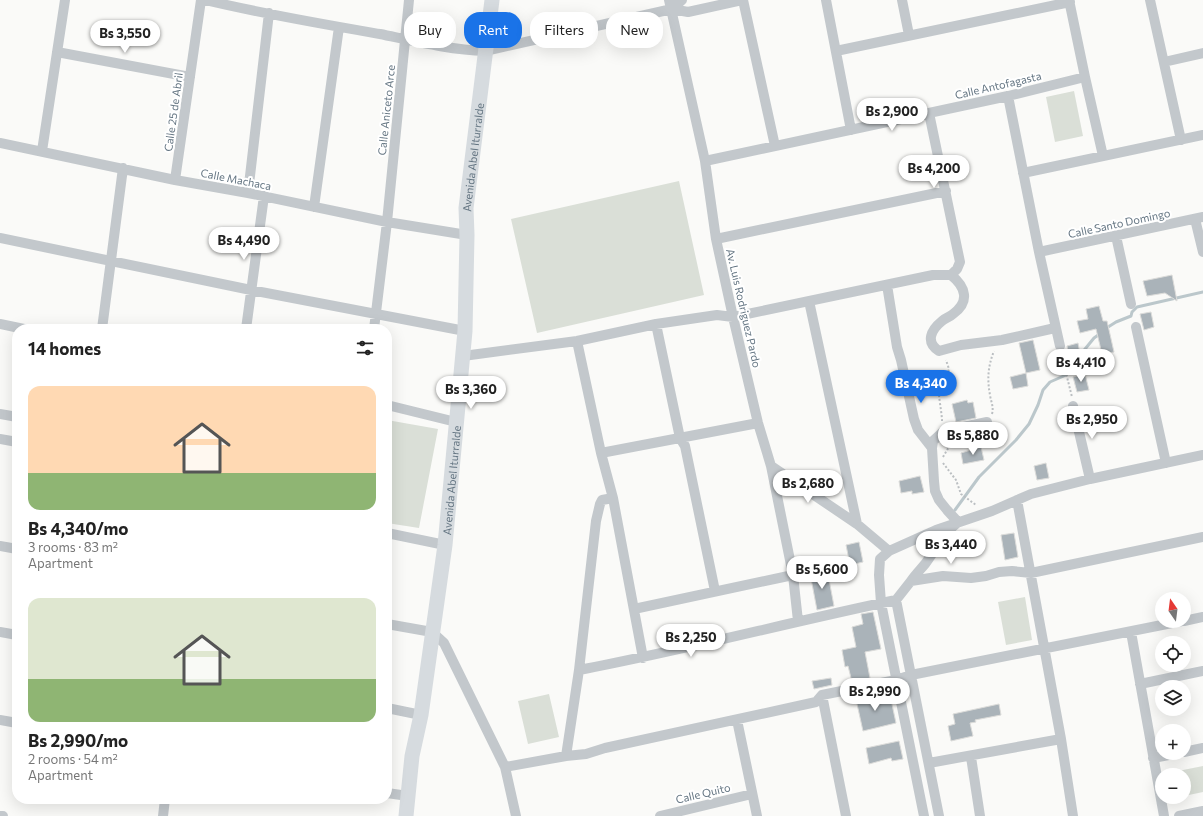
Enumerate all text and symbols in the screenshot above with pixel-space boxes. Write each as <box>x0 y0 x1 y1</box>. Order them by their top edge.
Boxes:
chip: Buy <box>404 12 456 48</box>
chip: Rent <box>464 12 522 48</box>
chip: Filters <box>530 12 598 48</box>
chip: New <box>606 12 663 48</box>
pin: Bs 3,550 <box>84 20 166 54</box>
text: Bs 3,550 <box>99 25 151 41</box>
street label: Calle Aniceto Arce <box>375 64 397 156</box>
street label: Calle Antofagasta <box>953 69 1043 101</box>
street label: Calle 25 de Abril <box>161 72 185 152</box>
pin: Bs 2,900 <box>851 98 933 132</box>
street label: Avenida Abel Iturralde <box>459 102 486 212</box>
text: Bs 2,900 <box>866 103 918 119</box>
pin: Bs 4,200 <box>893 155 975 189</box>
text: Bs 4,200 <box>908 160 960 176</box>
street label: Calle Machaca <box>200 166 272 192</box>
street label: Calle Santo Domingo <box>1067 206 1172 240</box>
pin: Bs 4,490 <box>203 227 285 261</box>
text: Bs 4,490 <box>218 232 270 248</box>
street label: Av. Luis Rodriguez Pardo <box>724 247 764 369</box>
icon: filters <box>354 337 376 359</box>
text: 14 homes <box>28 338 101 359</box>
pin: Bs 4,410 <box>1040 349 1122 383</box>
text: Bs 4,410 <box>1056 354 1106 370</box>
pin: Bs 4,340 <box>880 370 962 404</box>
text: Bs 4,340 <box>895 375 947 391</box>
pin: Bs 3,360 <box>430 376 512 410</box>
text: Bs 3,360 <box>445 381 497 397</box>
pin: Bs 2,950 <box>1051 406 1133 440</box>
text: Bs 2,950 <box>1066 411 1118 427</box>
icon: home <box>166 412 238 484</box>
pin: Bs 5,880 <box>932 422 1014 456</box>
street label: Avenida Abel Iturralde <box>439 425 463 536</box>
text: Bs 5,880 <box>947 427 999 443</box>
pin: Bs 2,680 <box>767 470 849 504</box>
text: Bs 2,680 <box>782 475 834 491</box>
text: Bs 4,340/mo <box>28 518 128 539</box>
pin: Bs 3,440 <box>910 531 992 565</box>
text: Bs 3,440 <box>925 536 977 552</box>
text: 3 rooms · 83 m² <box>28 539 118 555</box>
text: Apartment <box>28 555 93 571</box>
pin: Bs 5,600 <box>781 556 863 590</box>
text: Bs 5,600 <box>796 561 848 577</box>
north arrow <box>1155 592 1191 628</box>
map controls <box>1155 592 1191 804</box>
icon: home <box>166 624 238 696</box>
pin: Bs 2,250 <box>650 624 732 658</box>
text: Bs 2,250 <box>665 629 717 645</box>
button: locate <box>1155 636 1191 672</box>
pin: Bs 2,990 <box>834 678 916 712</box>
button: layers <box>1155 680 1191 716</box>
text: Bs 2,990 <box>849 683 901 699</box>
button: + <box>1155 724 1191 760</box>
text: Bs 2,990/mo <box>28 730 128 751</box>
text: 2 rooms · 54 m² <box>28 751 118 767</box>
text: Apartment <box>28 767 93 783</box>
button: − <box>1155 768 1191 804</box>
street label: Calle Quito <box>674 780 732 806</box>

